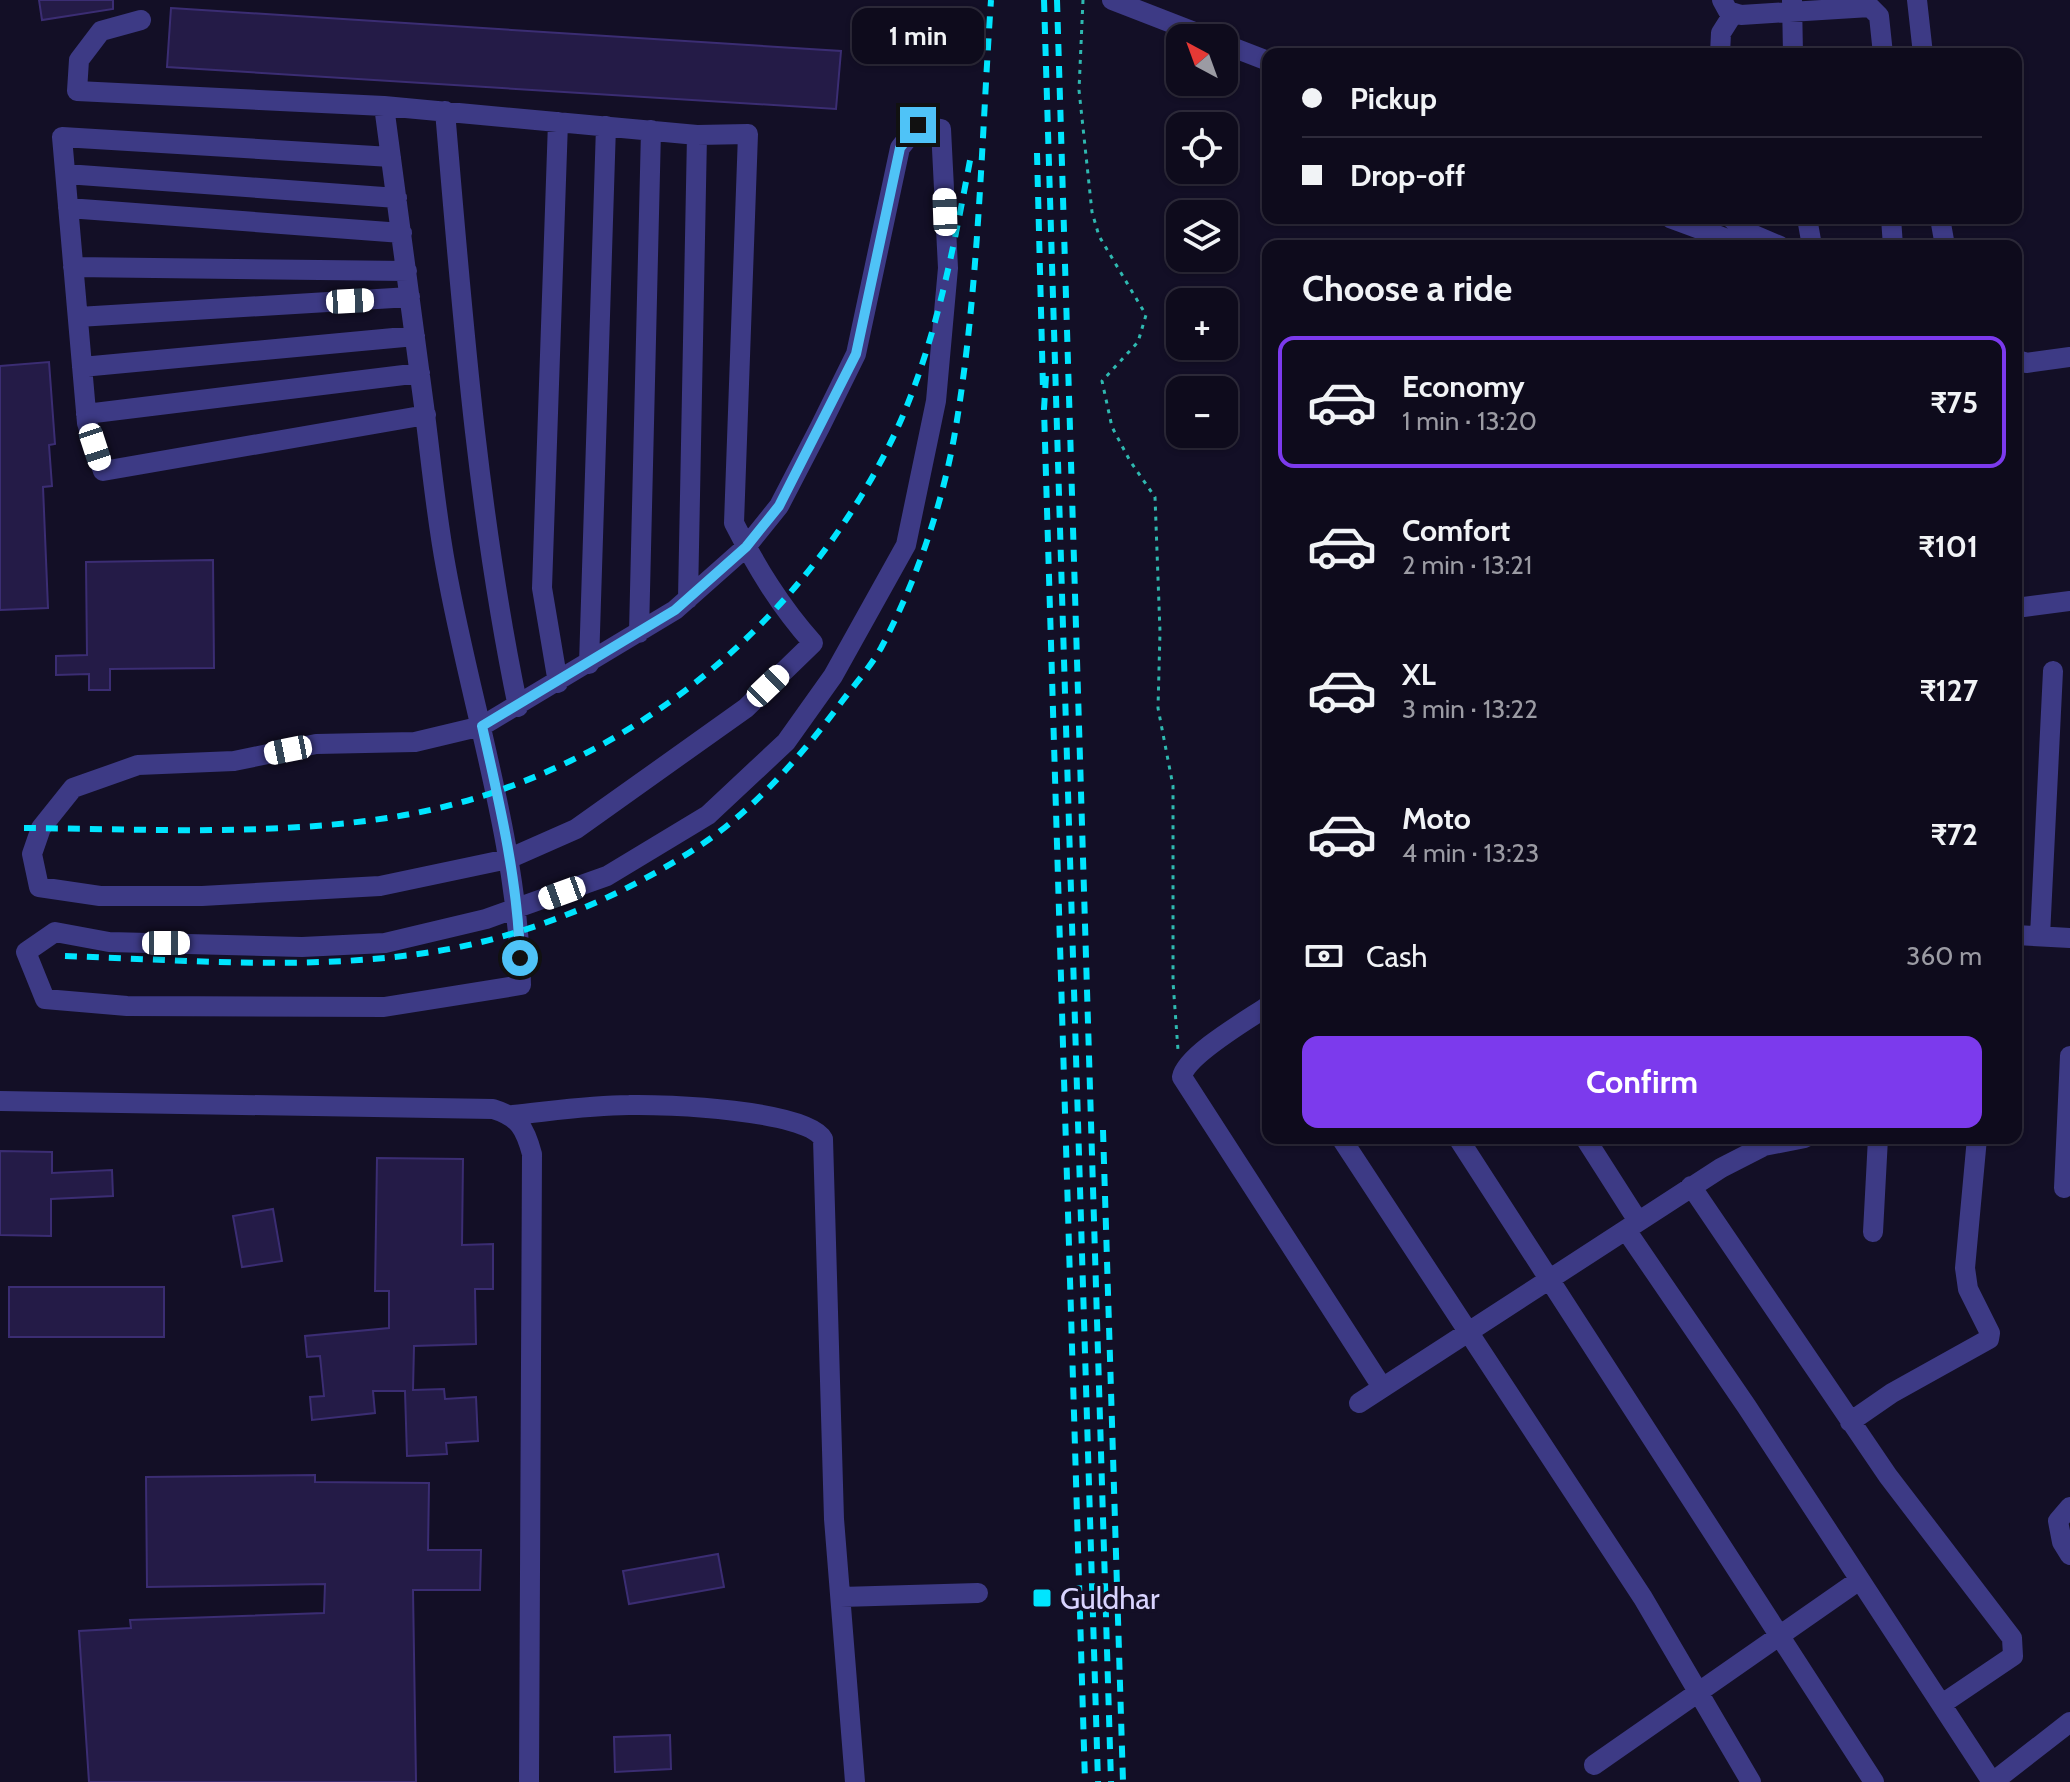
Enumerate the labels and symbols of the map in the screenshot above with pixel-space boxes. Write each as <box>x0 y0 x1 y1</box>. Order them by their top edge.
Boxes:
callout: 1 min <box>852 9 984 65</box>
north arrow <box>1166 24 1238 96</box>
route end <box>900 107 936 143</box>
car <box>932 188 958 236</box>
car <box>325 288 375 314</box>
car <box>76 420 114 474</box>
car <box>742 661 794 711</box>
car <box>262 734 314 766</box>
car <box>535 874 589 912</box>
car <box>142 931 190 955</box>
route start <box>502 940 538 976</box>
place label: Guldhar <box>1060 1580 1160 1617</box>
marker: Guldhar <box>1031 1587 1053 1609</box>

